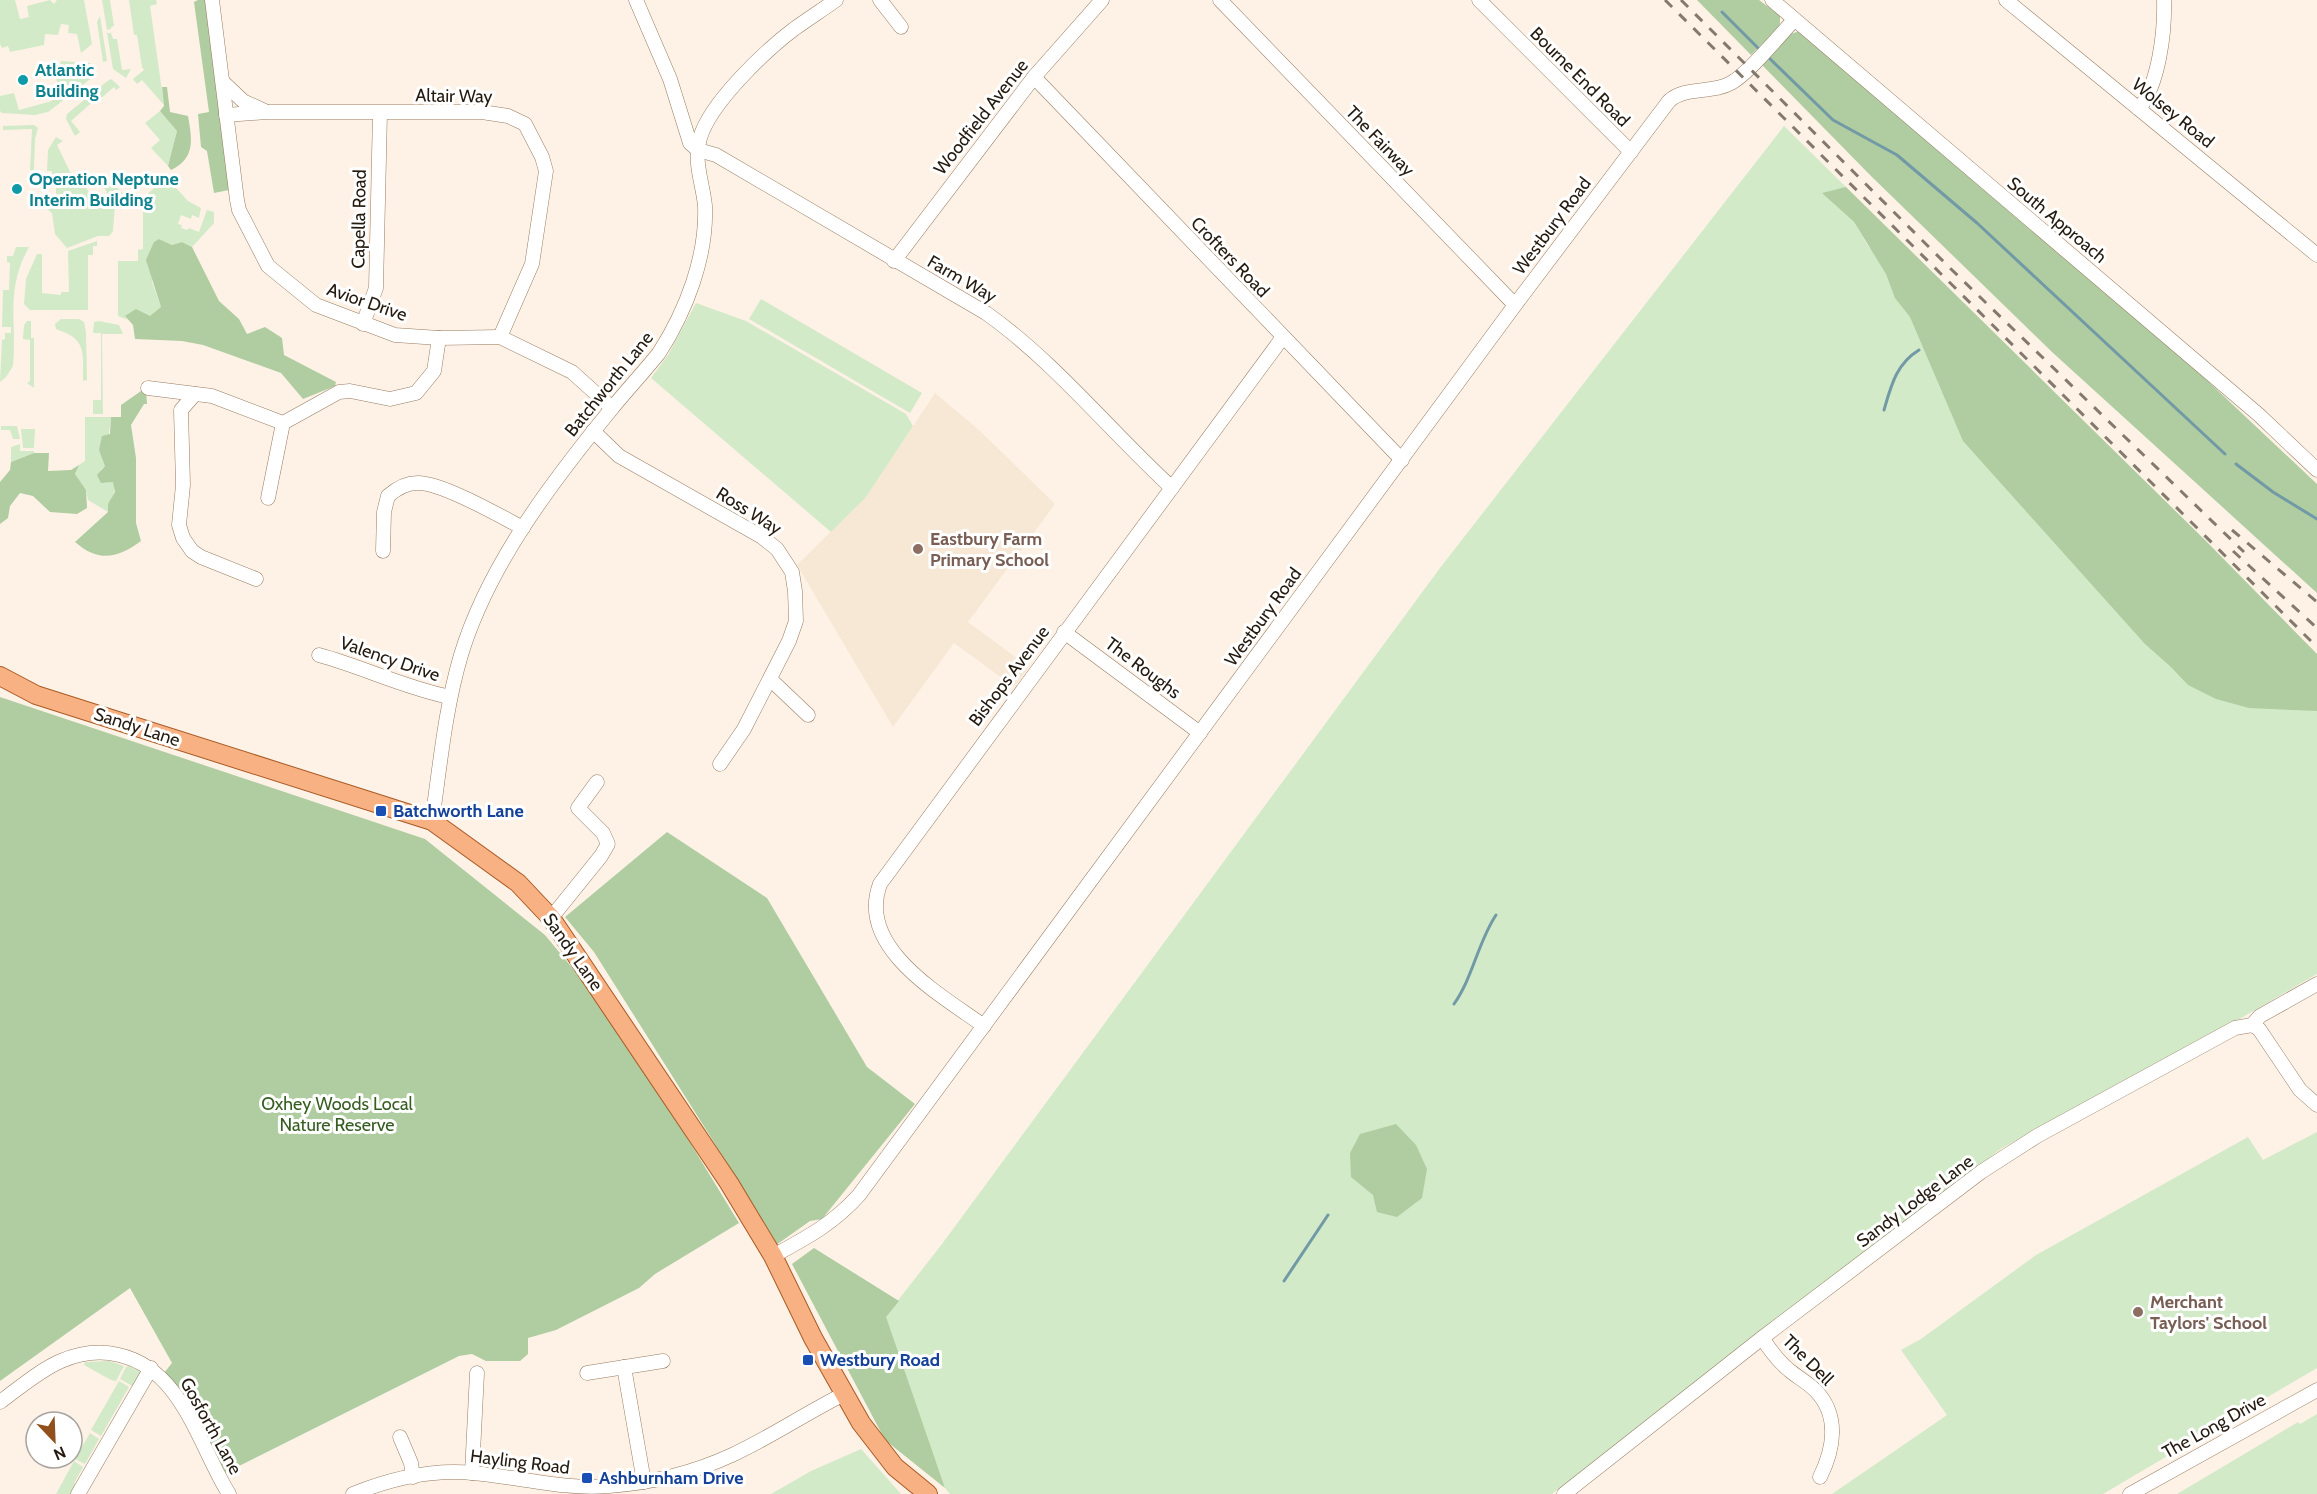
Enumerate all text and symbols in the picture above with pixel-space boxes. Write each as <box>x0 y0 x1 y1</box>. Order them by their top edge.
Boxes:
street label: Bourne End Road <box>1526 23 1634 131</box>
street label: Woodfield Avenue <box>929 55 1033 179</box>
place label: Atlantic Building <box>35 59 99 102</box>
marker: Atlantic Building <box>16 73 30 87</box>
street label: Wolsey Road <box>2128 73 2218 153</box>
street label: Altair Way <box>415 84 493 108</box>
street label: The Fairway <box>1341 101 1419 181</box>
place label: Operation Neptune Interim Building <box>29 168 179 211</box>
street label: Capella Road <box>347 169 371 269</box>
street label: South Approach <box>2003 172 2111 268</box>
street label: Westbury Road <box>1508 173 1596 279</box>
marker: Operation Neptune Interim Building <box>10 182 24 196</box>
street label: Crofters Road <box>1186 212 1274 302</box>
street label: Farm Way <box>923 250 1001 308</box>
street label: Avior Drive <box>324 278 410 326</box>
street label: Batchworth Lane <box>560 327 658 441</box>
street label: Ross Way <box>712 482 786 540</box>
place label: Eastbury Farm Primary School <box>930 528 1049 571</box>
marker: Eastbury Farm Primary School <box>911 542 925 556</box>
street label: Westbury Road <box>1220 563 1306 671</box>
street label: Bishops Avenue <box>964 621 1054 731</box>
street label: Valency Drive <box>337 632 443 686</box>
street label: The Roughs <box>1101 633 1185 703</box>
street label: Sandy Lane <box>91 703 183 751</box>
place label: Batchworth Lane <box>393 800 524 822</box>
marker: Batchworth Lane <box>374 804 388 818</box>
street label: Sandy Lane <box>538 909 608 995</box>
park label: Oxhey Woods Local Nature Reserve <box>261 1093 414 1136</box>
street label: Sandy Lodge Lane <box>1852 1150 1978 1252</box>
place label: Merchant Taylors' School <box>2150 1291 2267 1334</box>
marker: Merchant Taylors' School <box>2131 1305 2145 1319</box>
street label: The Dell <box>1778 1330 1839 1391</box>
place label: Westbury Road <box>820 1349 940 1371</box>
marker: Westbury Road <box>801 1353 815 1367</box>
street label: Gosforth Lane <box>175 1374 247 1478</box>
street label: The Long Drive <box>2159 1389 2269 1463</box>
north arrow <box>24 1410 84 1470</box>
text: N <box>51 1442 69 1464</box>
street label: Hayling Road <box>469 1445 571 1479</box>
place label: Ashburnham Drive <box>599 1467 744 1489</box>
marker: Ashburnham Drive <box>580 1471 594 1485</box>

